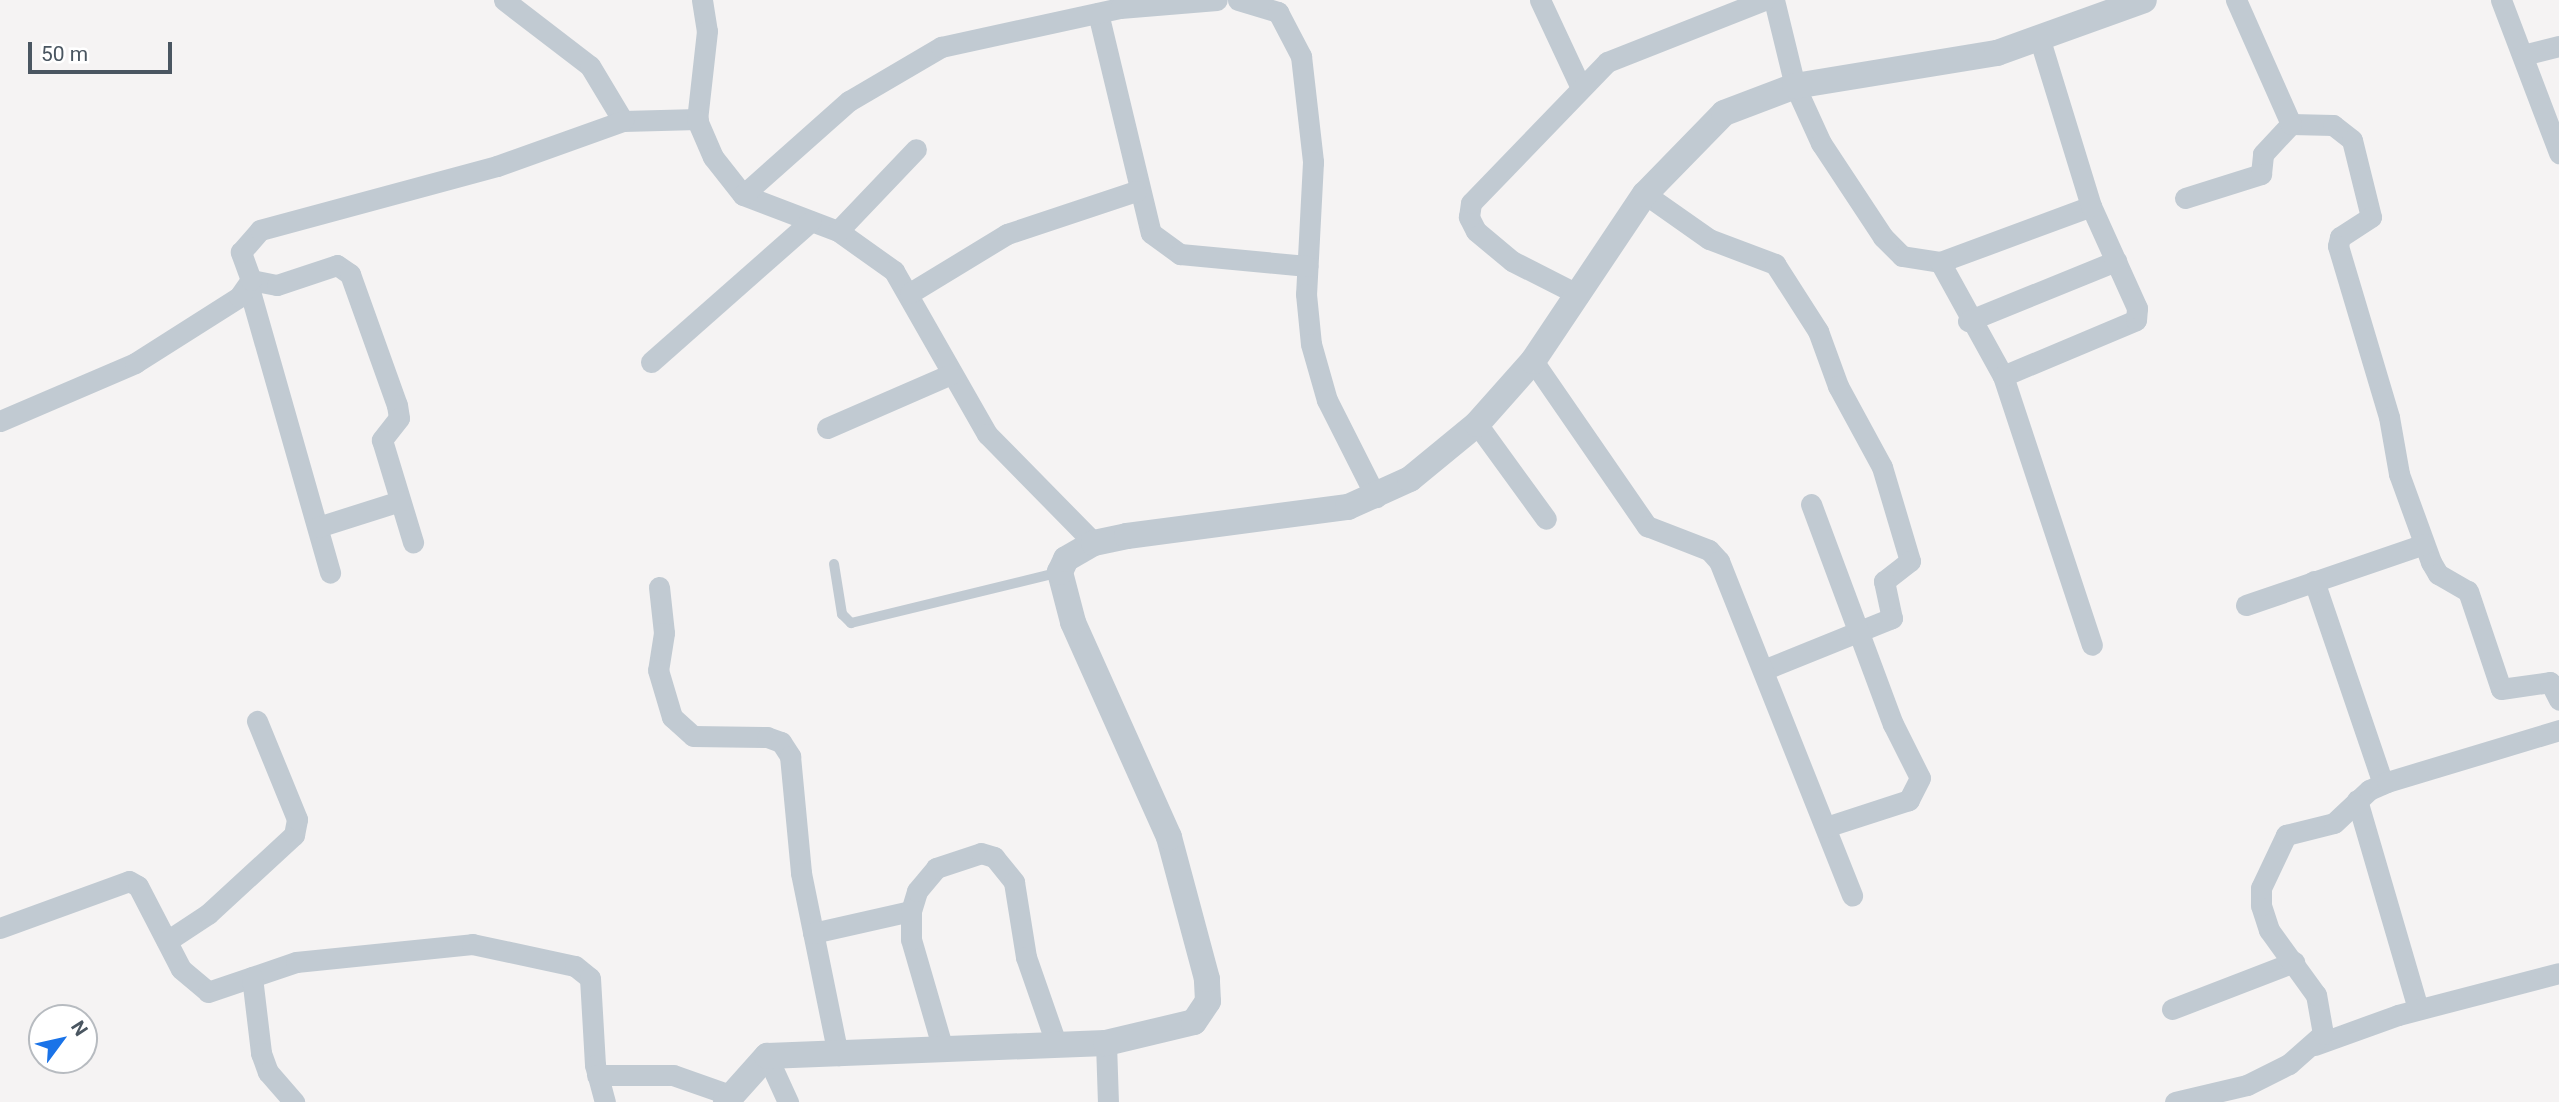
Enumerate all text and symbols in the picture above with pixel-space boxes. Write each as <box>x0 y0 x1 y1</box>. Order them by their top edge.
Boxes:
scale bar <box>32 28 175 72</box>
text: 50 m <box>41 42 88 66</box>
north arrow <box>28 1004 98 1074</box>
text: N <box>66 1016 93 1040</box>

